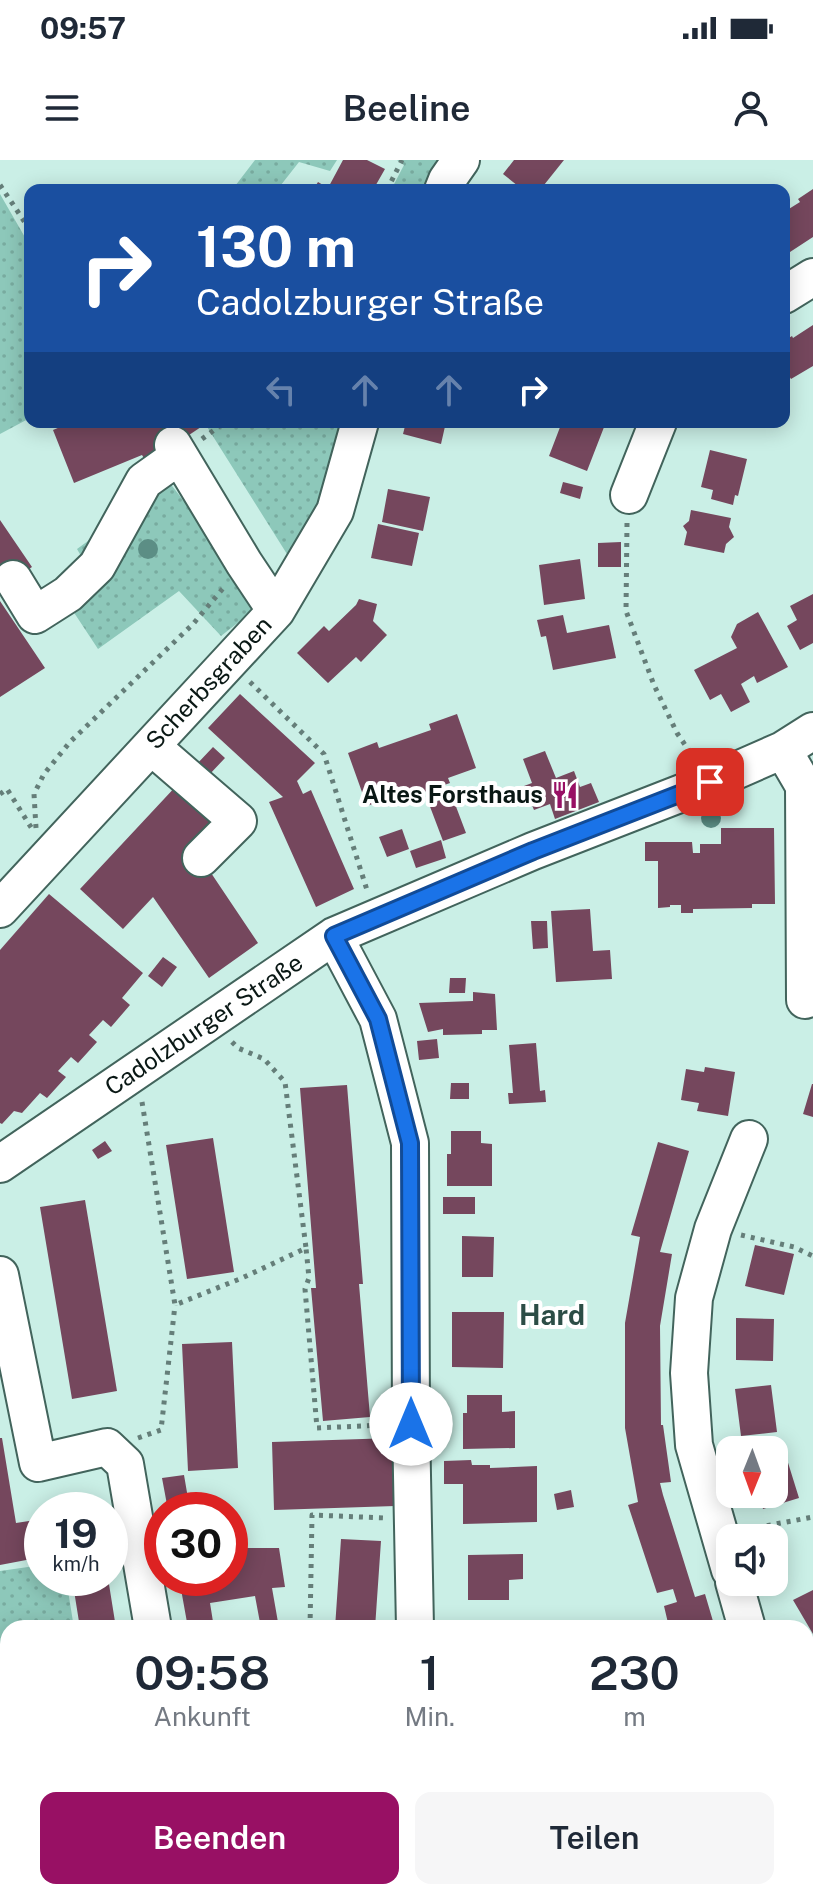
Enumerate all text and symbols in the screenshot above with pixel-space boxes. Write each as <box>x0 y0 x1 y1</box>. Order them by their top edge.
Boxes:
text: 09:57 <box>40 10 126 46</box>
icon: menu <box>40 86 84 130</box>
icon: person <box>729 86 773 130</box>
text: Beeline <box>342 87 471 129</box>
text: 130 m <box>196 214 356 280</box>
icon: right <box>64 216 168 320</box>
text: Cadolzburger Straße <box>196 281 544 323</box>
icon: left <box>259 368 303 412</box>
icon: ahead <box>343 368 387 412</box>
icon: ahead <box>427 368 471 412</box>
icon: right <box>511 368 555 412</box>
street label: Scherbsgraben <box>140 610 277 754</box>
pin <box>676 748 744 816</box>
icon: arrive <box>688 760 732 804</box>
place label: Altes Forsthaus <box>362 780 543 808</box>
restaurant icon: Altes Forsthaus <box>550 780 580 810</box>
street label: Cadolzburger Straße <box>99 948 307 1101</box>
district label: Hard <box>519 1298 585 1331</box>
position arrow <box>369 1382 453 1466</box>
north arrow <box>716 1436 788 1508</box>
map controls <box>716 1436 788 1596</box>
speed limit sign: 30 <box>144 1492 248 1596</box>
text: 19 <box>54 1510 98 1557</box>
button: sound <box>716 1524 788 1596</box>
text: km/h <box>52 1552 100 1576</box>
text: 09:58 <box>134 1644 270 1701</box>
text: 1 <box>420 1644 440 1701</box>
text: 230 <box>589 1644 680 1701</box>
text: Ankunft <box>154 1701 251 1732</box>
text: Min. <box>404 1701 455 1732</box>
text: m <box>623 1701 646 1732</box>
button: Beenden <box>40 1792 399 1884</box>
button: Teilen <box>415 1792 774 1884</box>

